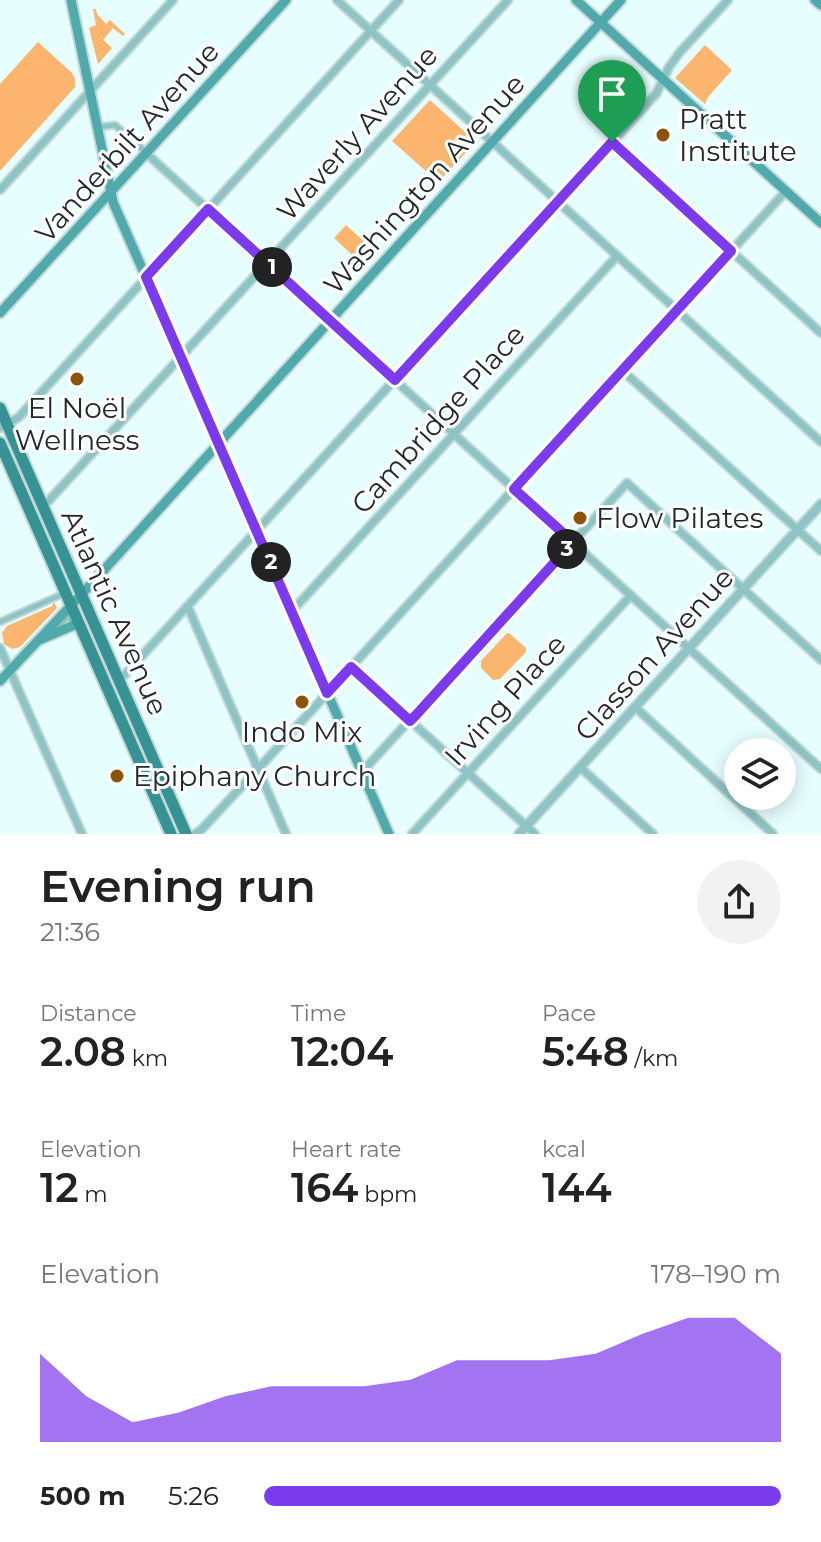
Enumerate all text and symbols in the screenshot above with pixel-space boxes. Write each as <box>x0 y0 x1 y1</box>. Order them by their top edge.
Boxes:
street label: Vanderbilt Avenue <box>28 35 226 249</box>
street label: Waverly Avenue <box>269 38 445 228</box>
pin <box>578 60 646 142</box>
street label: Washington Avenue <box>316 67 532 301</box>
icon: arrive <box>590 72 634 116</box>
place label: Pratt Institute <box>679 102 797 168</box>
marker: Pratt Institute <box>654 126 672 144</box>
pin: 1 <box>252 247 292 287</box>
text: 1 <box>268 253 276 280</box>
street label: Cambridge Place <box>344 318 532 520</box>
marker: El Noël Wellness <box>68 370 86 388</box>
place label: El Noël Wellness <box>15 391 139 457</box>
place label: Flow Pilates <box>596 501 763 535</box>
street label: Atlantic Avenue <box>54 504 176 720</box>
marker: Flow Pilates <box>571 509 589 527</box>
pin: 3 <box>547 529 587 569</box>
text: 3 <box>560 535 574 562</box>
pin: 2 <box>251 542 291 582</box>
text: 2 <box>265 548 277 575</box>
street label: Classon Avenue <box>568 561 740 747</box>
street label: Irving Place <box>437 627 573 773</box>
marker: Indo Mix <box>293 693 311 711</box>
place label: Indo Mix <box>242 715 362 749</box>
map controls <box>724 738 796 810</box>
button: layers <box>724 738 796 810</box>
place label: Epiphany Church <box>133 759 377 793</box>
marker: Epiphany Church <box>108 767 126 785</box>
text: Evening run <box>40 859 316 913</box>
button: share <box>697 860 781 944</box>
text: 21:36 <box>40 916 100 948</box>
text: Distance <box>40 1000 137 1027</box>
text: Time <box>291 1000 346 1027</box>
text: Pace <box>542 1000 596 1027</box>
text: 2.08 <box>40 1027 126 1076</box>
text: 12:04 <box>291 1027 393 1076</box>
text: 5:48 <box>542 1027 629 1076</box>
text: km <box>126 1045 168 1072</box>
text: /km <box>629 1045 678 1072</box>
text: Elevation <box>40 1136 142 1163</box>
text: Heart rate <box>291 1136 401 1163</box>
text: kcal <box>542 1136 586 1163</box>
text: 12 <box>40 1163 79 1212</box>
text: 164 <box>291 1163 358 1212</box>
text: 144 <box>542 1163 612 1212</box>
text: m <box>79 1181 108 1208</box>
text: bpm <box>358 1181 417 1208</box>
text: Elevation <box>40 1258 160 1290</box>
text: 178–190 m <box>651 1258 781 1290</box>
text: 500 m <box>40 1480 125 1512</box>
text: 5:26 <box>168 1480 219 1512</box>

